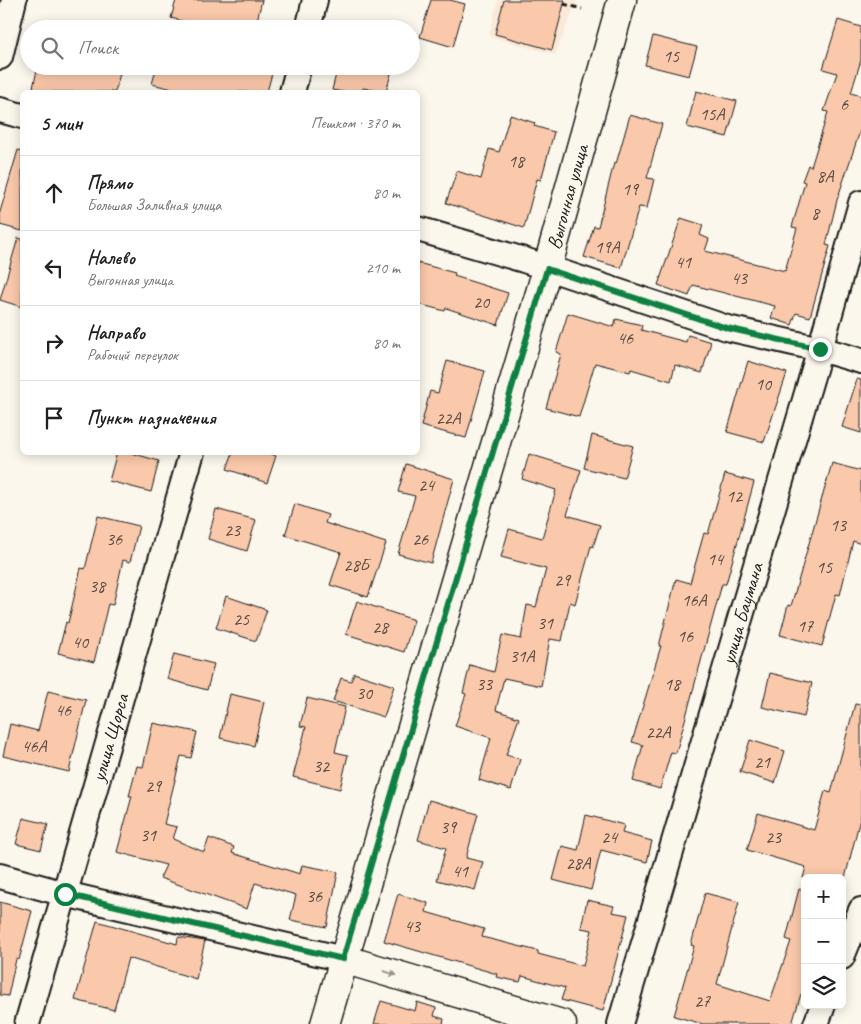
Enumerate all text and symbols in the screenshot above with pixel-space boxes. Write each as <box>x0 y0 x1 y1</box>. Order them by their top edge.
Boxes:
search box <box>20 20 420 75</box>
icon: search <box>38 34 66 62</box>
text: Поиск <box>78 36 118 60</box>
house number: 15 <box>663 45 680 67</box>
house number: 6 <box>840 93 849 115</box>
house number: 15А <box>699 103 726 125</box>
text: 5 мин <box>40 110 82 136</box>
text: Пешком · 370 m <box>311 113 400 133</box>
street label: Выгонная улица <box>541 140 594 252</box>
house number: 18 <box>508 150 526 172</box>
house number: 8А <box>816 165 835 187</box>
text: Прямо <box>87 171 132 195</box>
house number: 19 <box>622 178 640 200</box>
icon: ahead <box>40 179 68 207</box>
text: 80 m <box>373 183 400 203</box>
text: Большая Заливная улица <box>87 195 221 215</box>
house number: 8 <box>811 202 821 224</box>
house number: 19А <box>594 236 621 258</box>
text: Налево <box>87 246 135 270</box>
house number: 41 <box>675 251 692 273</box>
icon: left <box>40 254 68 282</box>
text: 210 m <box>366 258 400 278</box>
house number: 43 <box>731 267 749 289</box>
text: Выгонная улица <box>87 270 173 290</box>
house number: 20 <box>473 291 491 313</box>
text: Направо <box>87 321 145 345</box>
house number: 46 <box>617 327 634 349</box>
icon: right <box>40 329 68 357</box>
text: 80 m <box>373 333 400 353</box>
route end <box>809 338 832 361</box>
text: Рабочий переулок <box>87 345 178 365</box>
house number: 10 <box>755 373 773 395</box>
icon: arrive <box>40 404 68 432</box>
text: Пункт назначения <box>87 406 216 430</box>
house number: 22А <box>435 407 462 429</box>
house number: 24 <box>418 474 436 496</box>
house number: 12 <box>726 485 744 507</box>
house number: 13 <box>830 514 848 536</box>
house number: 23 <box>224 519 242 541</box>
house number: 36 <box>106 528 123 550</box>
house number: 26 <box>412 528 429 550</box>
house number: 14 <box>707 548 725 570</box>
house number: 28Б <box>343 554 372 576</box>
house number: 15 <box>816 556 833 578</box>
street label: улица Баумана <box>714 559 769 668</box>
house number: 29 <box>554 569 572 591</box>
house number: 38 <box>89 575 107 597</box>
house number: 16А <box>681 589 708 611</box>
house number: 25 <box>233 608 250 630</box>
house number: 31 <box>537 612 554 634</box>
house number: 17 <box>797 615 814 637</box>
house number: 28 <box>372 616 390 638</box>
house number: 16 <box>677 625 694 647</box>
house number: 40 <box>72 631 90 653</box>
house number: 31А <box>509 645 536 667</box>
house number: 33 <box>476 673 494 695</box>
house number: 18 <box>664 673 682 695</box>
house number: 30 <box>356 682 374 704</box>
street label: улица Щорса <box>85 689 135 785</box>
house number: 46 <box>55 699 72 721</box>
house number: 22А <box>645 721 672 743</box>
house number: 46А <box>21 735 48 757</box>
house number: 21 <box>754 751 771 773</box>
house number: 32 <box>313 755 331 777</box>
house number: 29 <box>145 775 163 797</box>
house number: 39 <box>440 816 458 838</box>
house number: 31 <box>140 824 157 846</box>
house number: 24 <box>601 826 619 848</box>
house number: 23 <box>765 826 783 848</box>
house number: 28А <box>565 852 592 874</box>
house number: 41 <box>452 860 469 882</box>
map controls <box>801 874 846 1009</box>
button: + <box>801 874 846 919</box>
route start <box>54 883 77 906</box>
house number: 36 <box>306 885 323 907</box>
house number: 43 <box>404 915 422 937</box>
button: − <box>801 919 846 964</box>
button: layers <box>801 964 846 1009</box>
one-way arrow <box>382 969 397 977</box>
house number: 27 <box>694 990 711 1012</box>

